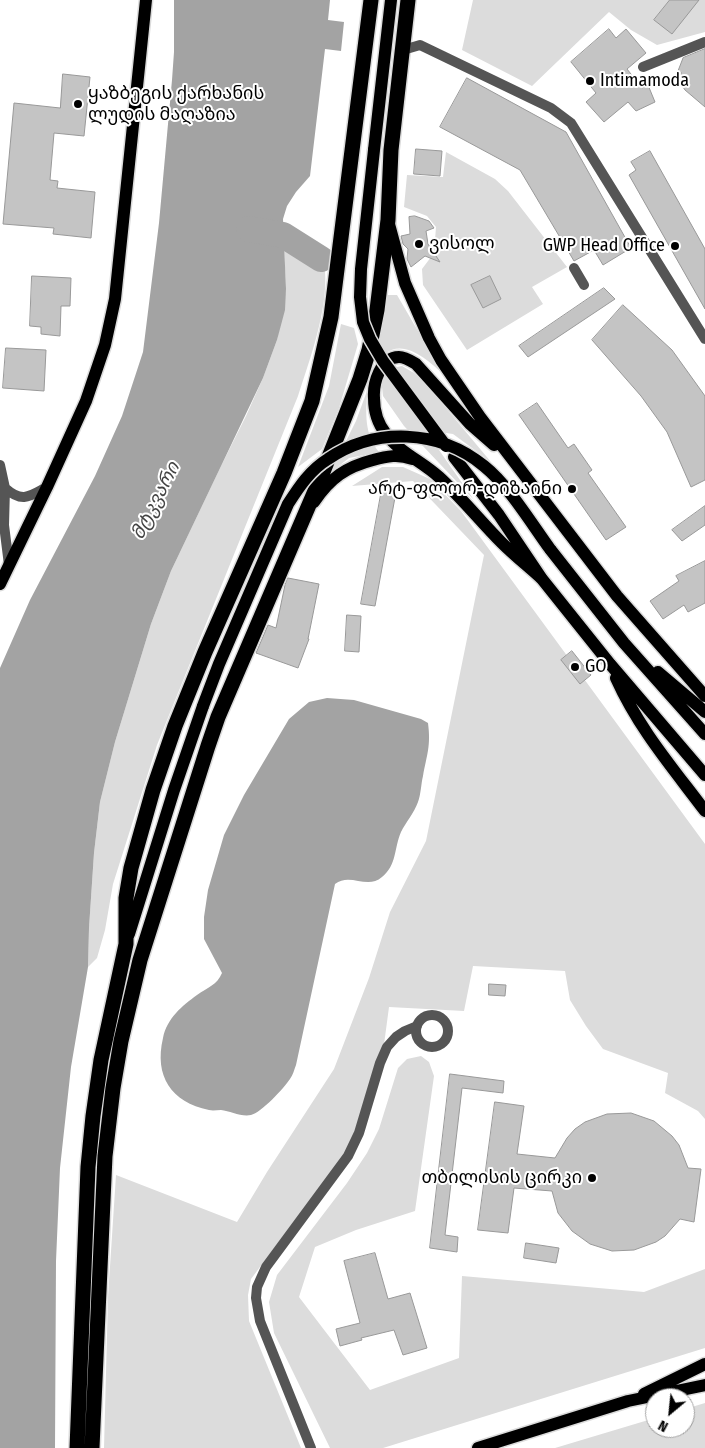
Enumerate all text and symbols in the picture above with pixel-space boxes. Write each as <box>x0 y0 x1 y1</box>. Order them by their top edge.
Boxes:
place label: Intimamoda <box>600 70 689 92</box>
marker: Intimamoda <box>584 75 596 87</box>
place label: ყაზბეგის ქარხანის ლუდის მაღაზია <box>88 83 264 126</box>
marker: ყაზბეგის ქარხანის ლუდის მაღაზია <box>72 98 84 110</box>
place label: ვისოლ <box>429 233 495 255</box>
place label: GWP Head Office <box>543 235 665 257</box>
marker: ვისოლ <box>413 238 425 250</box>
marker: GWP Head Office <box>669 240 681 252</box>
water label: მტკვარი <box>127 458 185 544</box>
place label: არტ-ფლორ-დიზაინი <box>368 478 562 500</box>
marker: არტ-ფლორ-დიზაინი <box>566 483 578 495</box>
place label: GO <box>585 656 607 678</box>
marker: GO <box>569 661 581 673</box>
place label: თბილისის ცირკი <box>421 1167 582 1189</box>
marker: თბილისის ცირკი <box>586 1172 598 1184</box>
north arrow <box>645 1388 695 1438</box>
text: N <box>656 1416 671 1435</box>

